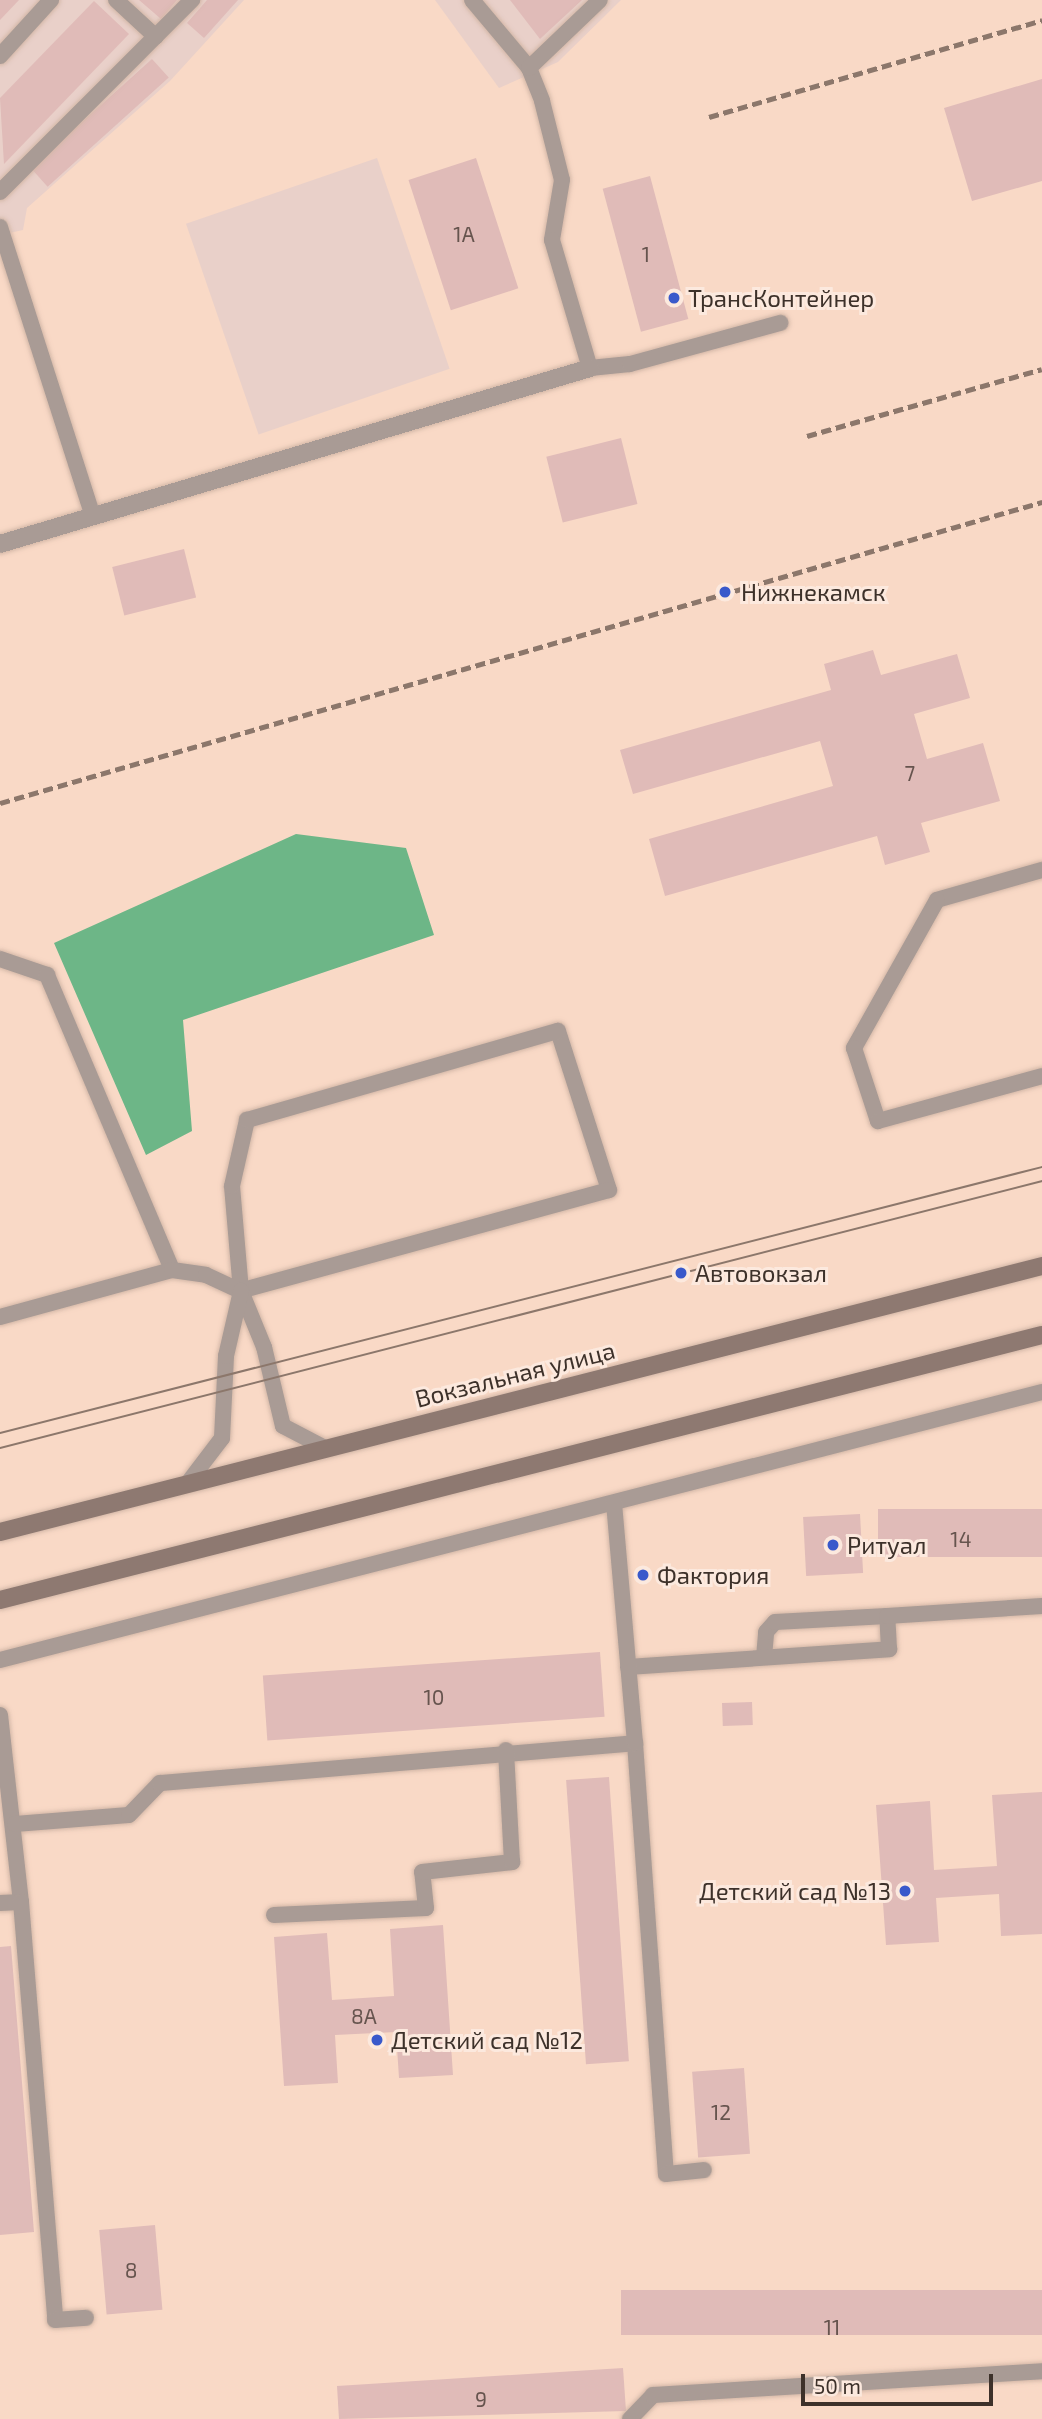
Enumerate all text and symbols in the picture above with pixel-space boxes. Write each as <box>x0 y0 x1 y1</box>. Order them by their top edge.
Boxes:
house number: 1А <box>453 221 475 247</box>
house number: 1 <box>642 241 650 267</box>
place label: ТрансКонтейнер <box>688 284 874 312</box>
marker: ТрансКонтейнер <box>666 290 682 306</box>
place label: Нижнекамск <box>741 578 886 606</box>
marker: Нижнекамск <box>715 582 735 602</box>
house number: 7 <box>905 760 915 786</box>
place label: Автовокзал <box>695 1259 827 1287</box>
marker: Автовокзал <box>673 1265 689 1281</box>
street label: Вокзальная улица <box>412 1335 618 1413</box>
house number: 14 <box>950 1526 972 1552</box>
place label: Ритуал <box>847 1531 926 1559</box>
marker: Ритуал <box>825 1537 841 1553</box>
place label: Фактория <box>657 1561 769 1589</box>
marker: Фактория <box>635 1567 651 1583</box>
house number: 10 <box>423 1684 445 1710</box>
place label: Детский сад №13 <box>699 1877 891 1905</box>
marker: Детский сад №13 <box>897 1883 913 1899</box>
house number: 8А <box>351 2003 377 2029</box>
place label: Детский сад №12 <box>391 2026 583 2054</box>
marker: Детский сад №12 <box>369 2032 385 2048</box>
house number: 12 <box>711 2099 731 2125</box>
house number: 8 <box>125 2257 137 2283</box>
house number: 11 <box>824 2314 840 2340</box>
scale bar <box>804 2360 996 2404</box>
text: 50 m <box>814 2373 861 2398</box>
house number: 9 <box>475 2386 487 2412</box>

